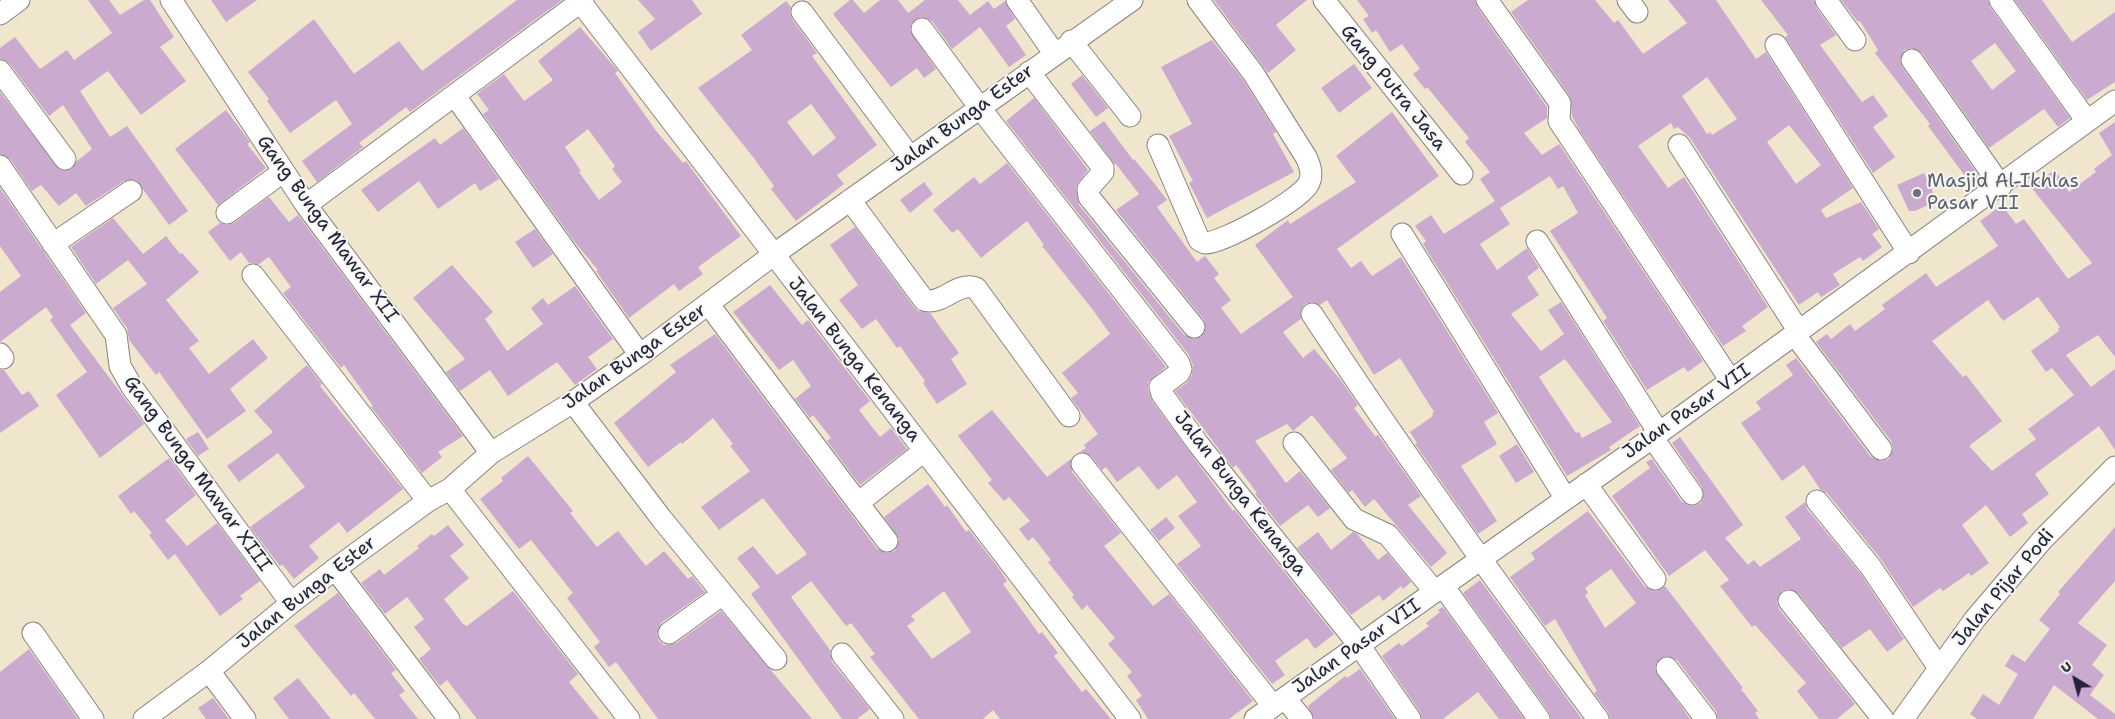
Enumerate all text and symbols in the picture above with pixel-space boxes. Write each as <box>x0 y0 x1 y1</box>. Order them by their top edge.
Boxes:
street label: Gang Putra Jasa <box>1335 20 1451 156</box>
street label: Jalan Bunga Ester <box>888 60 1038 178</box>
street label: Gang Bunga Mawar XII <box>251 131 403 327</box>
place label: Masjid Al-Ikhlas Pasar VII <box>1927 171 2079 215</box>
marker: Masjid Al-Ikhlas Pasar VII <box>1911 187 1923 199</box>
street label: Jalan Bunga Kenanga <box>783 273 925 447</box>
street label: Jalan Bunga Ester <box>559 299 711 415</box>
street label: Jalan Pasar VII <box>1619 359 1755 465</box>
street label: Gang Bunga Mawar XIII <box>118 372 276 576</box>
street label: Jalan Bunga Kenanga <box>1169 407 1311 581</box>
street label: Jalan Pijar Podi <box>1948 525 2060 651</box>
street label: Jalan Bunga Ester <box>233 532 381 654</box>
street label: Jalan Pasar VII <box>1289 594 1425 700</box>
north arrow <box>2050 654 2100 704</box>
text: U <box>2057 657 2075 677</box>

